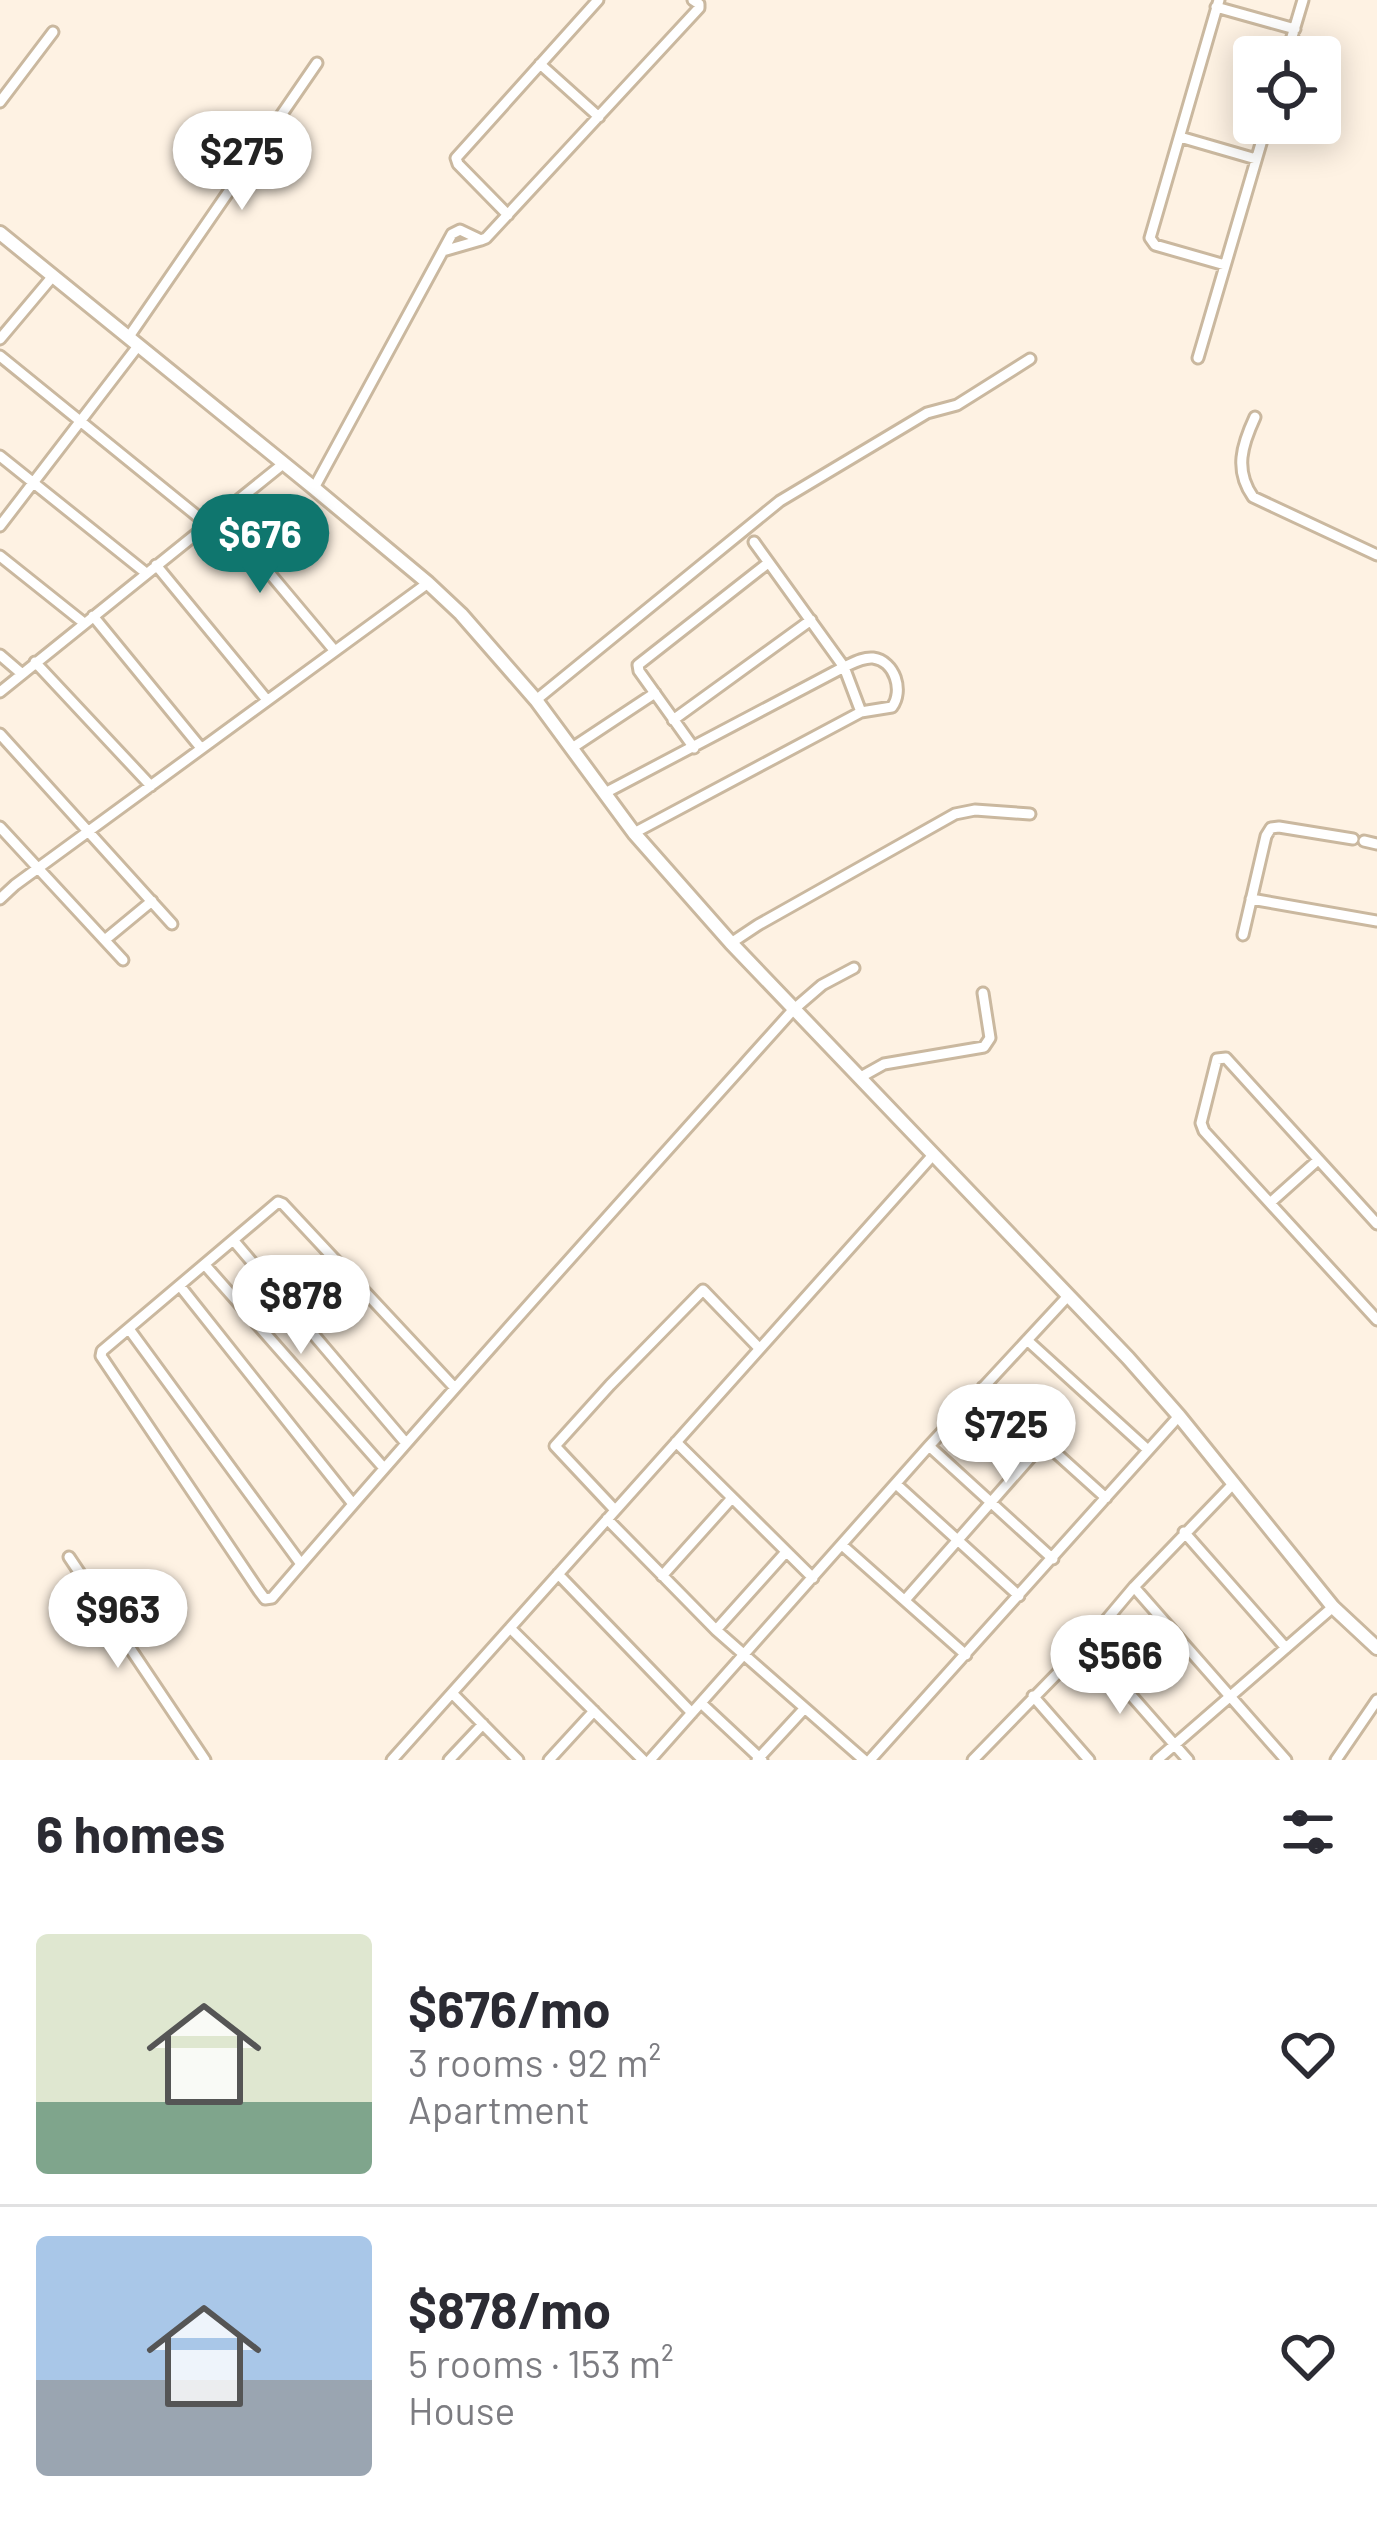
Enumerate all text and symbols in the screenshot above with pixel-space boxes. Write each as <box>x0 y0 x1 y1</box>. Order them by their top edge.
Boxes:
map controls <box>1233 36 1341 144</box>
button: locate <box>1233 36 1341 144</box>
pin: $275 <box>171 111 313 213</box>
text: $275 <box>200 126 284 173</box>
pin: $676 <box>189 494 331 596</box>
text: $676 <box>218 509 302 556</box>
pin: $878 <box>230 1255 372 1357</box>
text: $878 <box>259 1270 343 1317</box>
pin: $725 <box>935 1384 1077 1486</box>
text: $725 <box>964 1399 1048 1446</box>
pin: $963 <box>47 1569 189 1671</box>
text: $963 <box>75 1584 161 1631</box>
pin: $566 <box>1049 1615 1191 1717</box>
text: $566 <box>1077 1630 1163 1677</box>
icon: filters <box>1275 1799 1341 1865</box>
text: 6 homes <box>36 1802 225 1863</box>
text: $676/mo <box>408 1977 611 2038</box>
icon: home <box>132 1982 276 2126</box>
icon: heart <box>1275 2021 1341 2087</box>
text: 3 rooms · 92 m² <box>408 2038 661 2085</box>
text: Apartment <box>408 2085 590 2132</box>
text: $878/mo <box>408 2278 611 2339</box>
icon: home <box>132 2284 276 2428</box>
icon: heart <box>1275 2323 1341 2389</box>
text: 5 rooms · 153 m² <box>408 2339 674 2386</box>
text: House <box>408 2386 515 2433</box>

